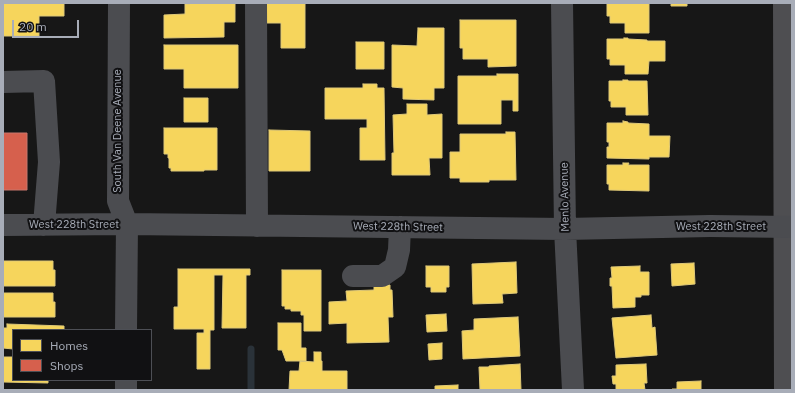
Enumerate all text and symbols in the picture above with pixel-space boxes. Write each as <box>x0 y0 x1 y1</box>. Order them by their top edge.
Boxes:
scale bar <box>14 12 81 38</box>
text: 20 m <box>19 19 47 34</box>
street label: South Van Deene Avenue <box>111 69 125 193</box>
street label: Menlo Avenue <box>558 162 572 232</box>
street label: West 228th Street <box>29 218 119 232</box>
street label: West 228th Street <box>353 220 443 234</box>
street label: West 228th Street <box>676 220 766 234</box>
legend <box>12 329 152 381</box>
text: Homes <box>50 338 88 353</box>
text: Shops <box>50 358 83 373</box>

